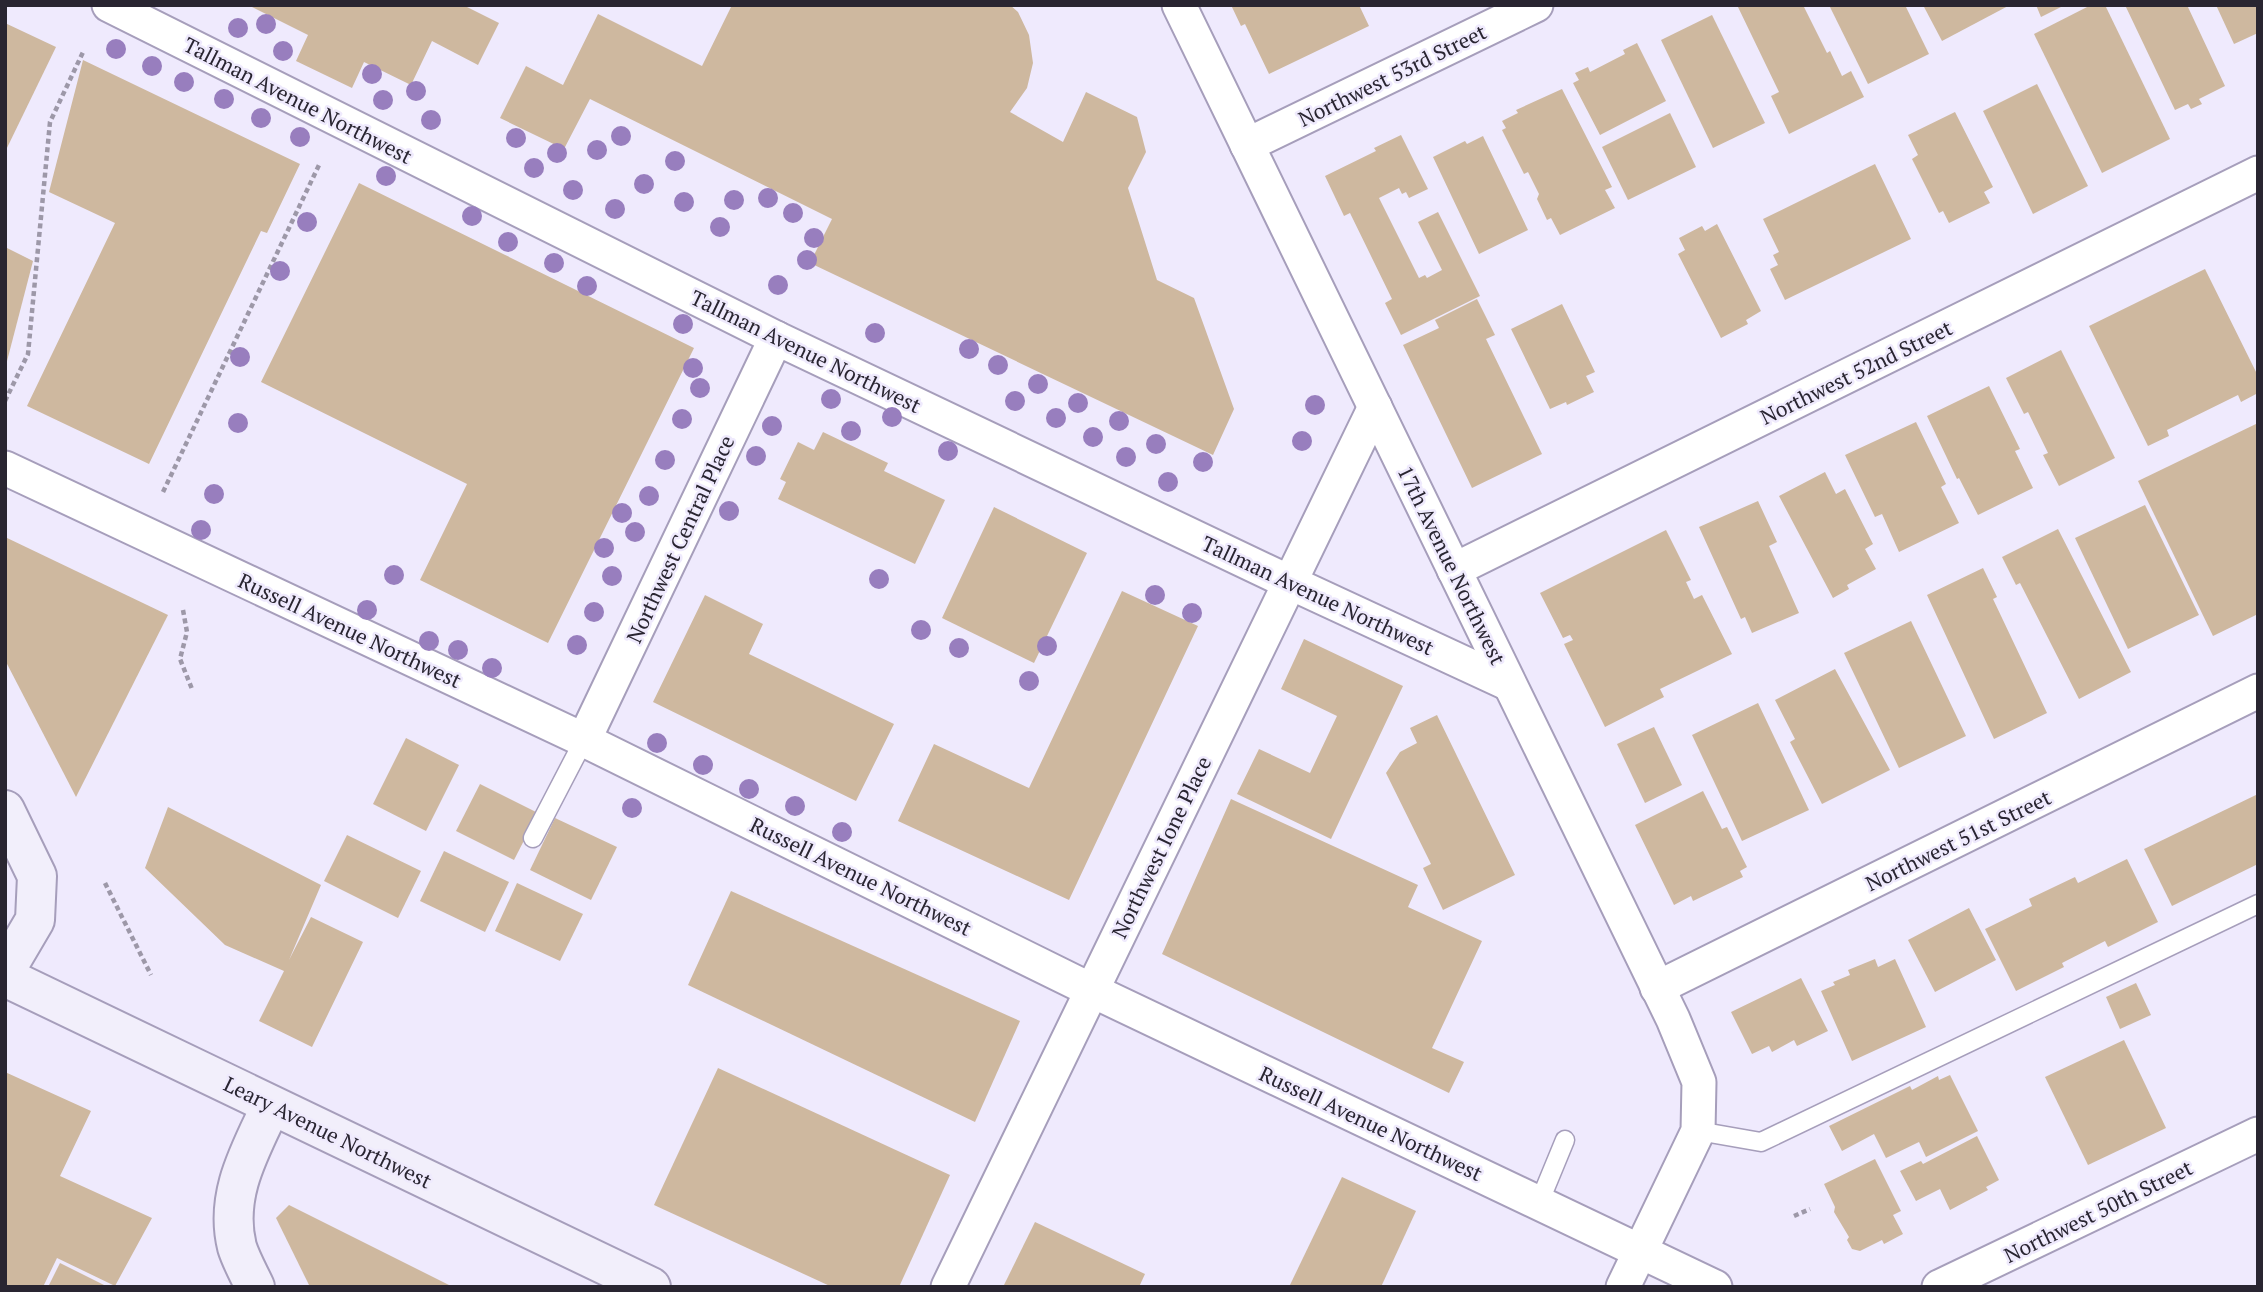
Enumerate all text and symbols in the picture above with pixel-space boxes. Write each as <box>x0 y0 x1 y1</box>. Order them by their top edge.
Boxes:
street label: Northwest 53rd Street <box>1293 17 1491 133</box>
street label: Tallman Avenue Northwest <box>179 30 417 170</box>
street label: Tallman Avenue Northwest <box>686 283 926 419</box>
street label: Northwest 52nd Street <box>1755 313 1957 431</box>
street label: Northwest Central Place <box>620 431 740 647</box>
street label: 17th Avenue Northwest <box>1392 461 1512 669</box>
street label: Tallman Avenue Northwest <box>1197 529 1439 661</box>
street label: Russell Avenue Northwest <box>234 566 466 694</box>
street label: Northwest Ione Place <box>1105 751 1217 943</box>
street label: Northwest 51st Street <box>1861 783 2056 897</box>
street label: Russell Avenue Northwest <box>746 810 977 942</box>
street label: Russell Avenue Northwest <box>1255 1059 1487 1187</box>
street label: Leary Avenue Northwest <box>219 1069 437 1195</box>
street label: Northwest 50th Street <box>1999 1153 2197 1269</box>

